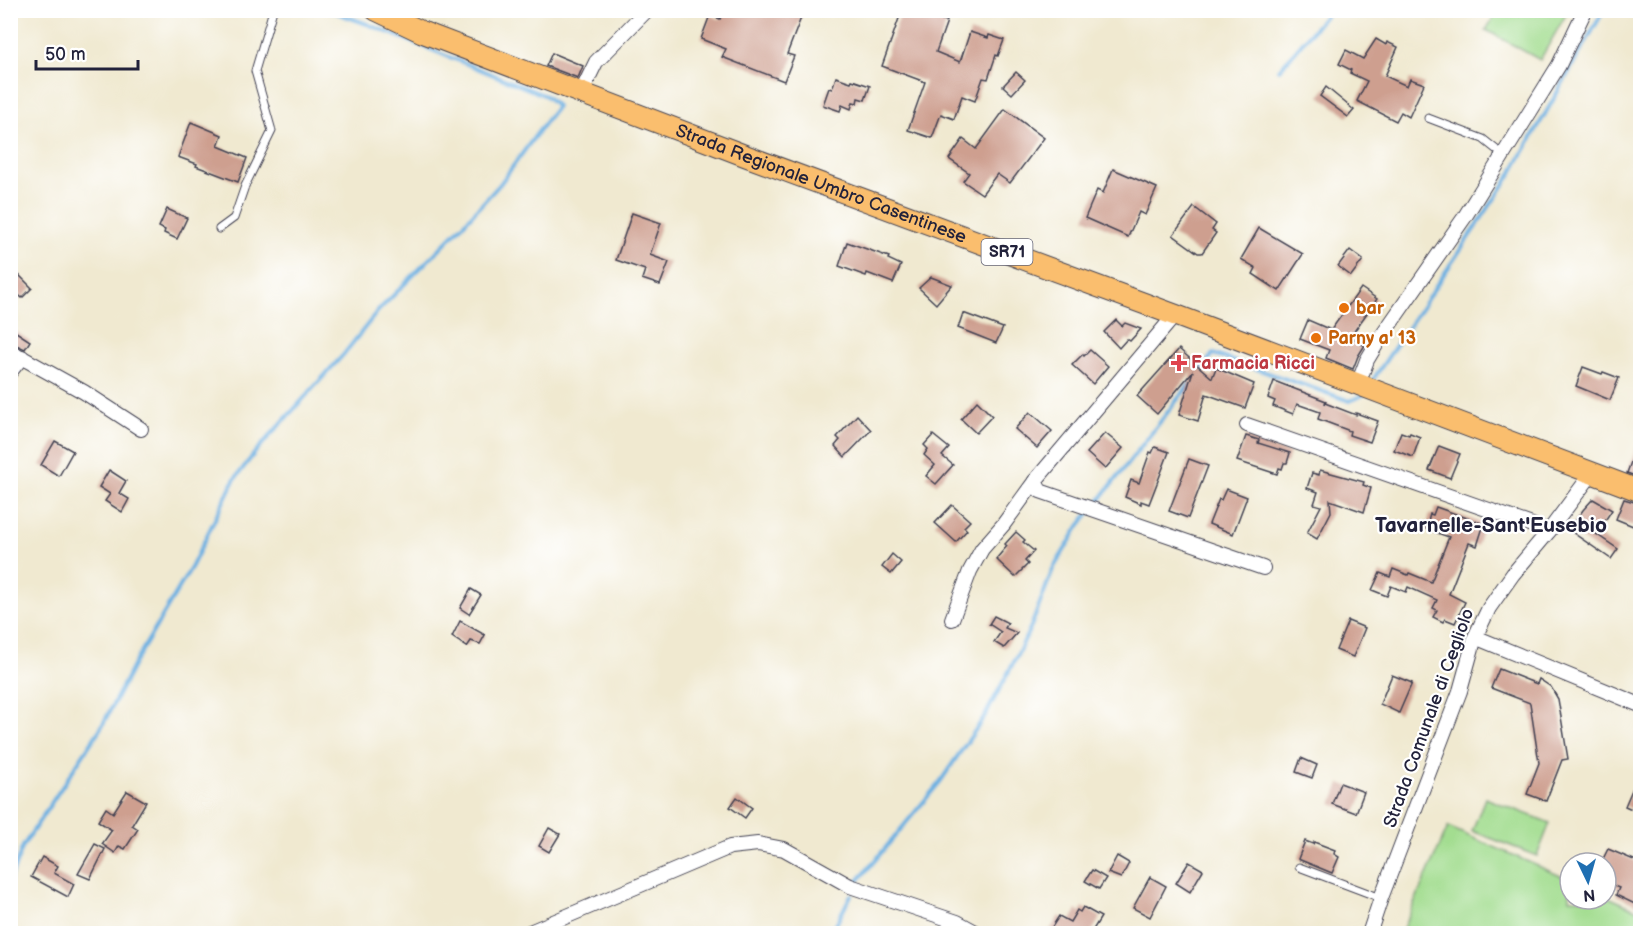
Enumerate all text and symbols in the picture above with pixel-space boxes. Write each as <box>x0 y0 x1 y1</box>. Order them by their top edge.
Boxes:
scale bar <box>36 33 138 71</box>
text: 50 m <box>45 44 86 65</box>
street label: Strada Regionale Umbro Casentinese <box>673 120 970 247</box>
road number: SR71 <box>982 239 1032 265</box>
place label: bar <box>1356 298 1385 319</box>
marker: bar <box>1337 301 1351 315</box>
place label: Parny a' 13 <box>1328 328 1416 349</box>
marker: Parny a' 13 <box>1309 331 1323 345</box>
place label: Farmacia Ricci <box>1191 353 1315 374</box>
marker: Farmacia Ricci <box>1172 356 1186 370</box>
district label: Tavarnelle-Sant'Eusebio <box>1375 513 1607 538</box>
street label: Strada Comunale di Cegliolo <box>1380 606 1478 830</box>
north arrow <box>1558 851 1618 911</box>
text: N <box>1582 884 1596 904</box>

